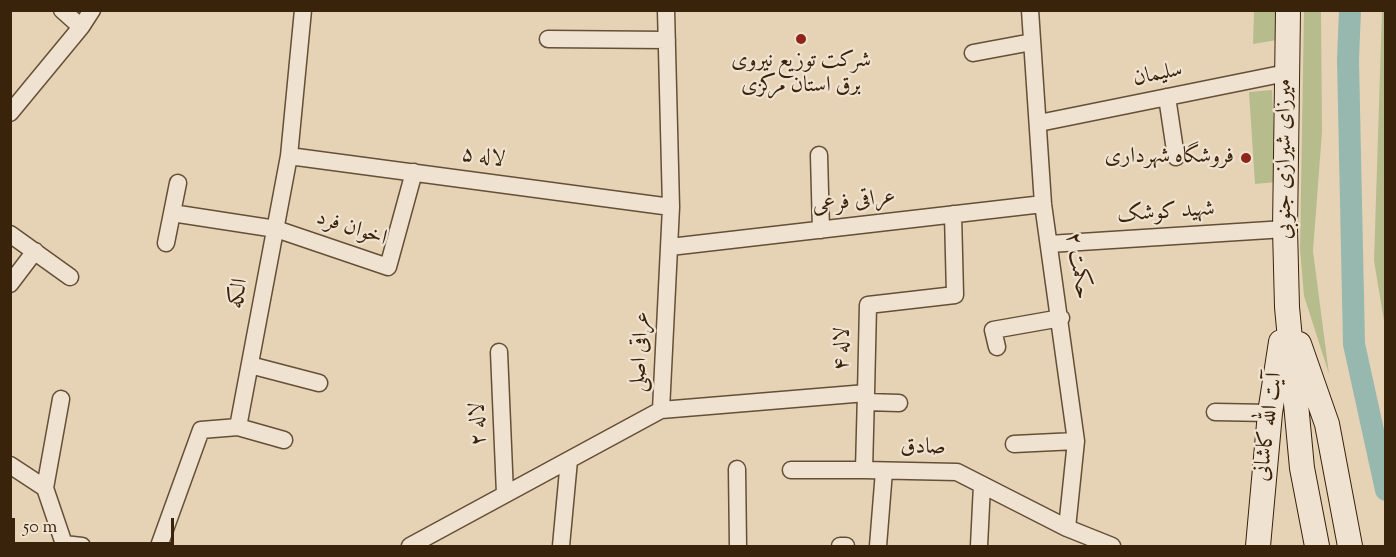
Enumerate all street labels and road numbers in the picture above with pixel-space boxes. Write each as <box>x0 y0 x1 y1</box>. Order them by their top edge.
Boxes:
street label: سلیمان <box>1131 58 1185 94</box>
street label: میرزای شیرازی جنوبی <box>1273 79 1299 239</box>
street label: لاله ۵ <box>460 143 506 175</box>
street label: عراقی فرعی <box>811 185 897 221</box>
street label: شهید کوشک <box>1116 197 1216 231</box>
street label: اخوان فرد <box>312 206 390 254</box>
street label: حکمت ۲ <box>1058 231 1094 301</box>
street label: الکه <box>224 277 256 311</box>
street label: عراقی اصلی <box>627 311 657 393</box>
street label: لاله ۴ <box>830 327 858 371</box>
street label: آیت الله کاشانی <box>1250 371 1290 483</box>
street label: لاله ۲ <box>466 402 494 446</box>
street label: صادق <box>900 435 946 463</box>

